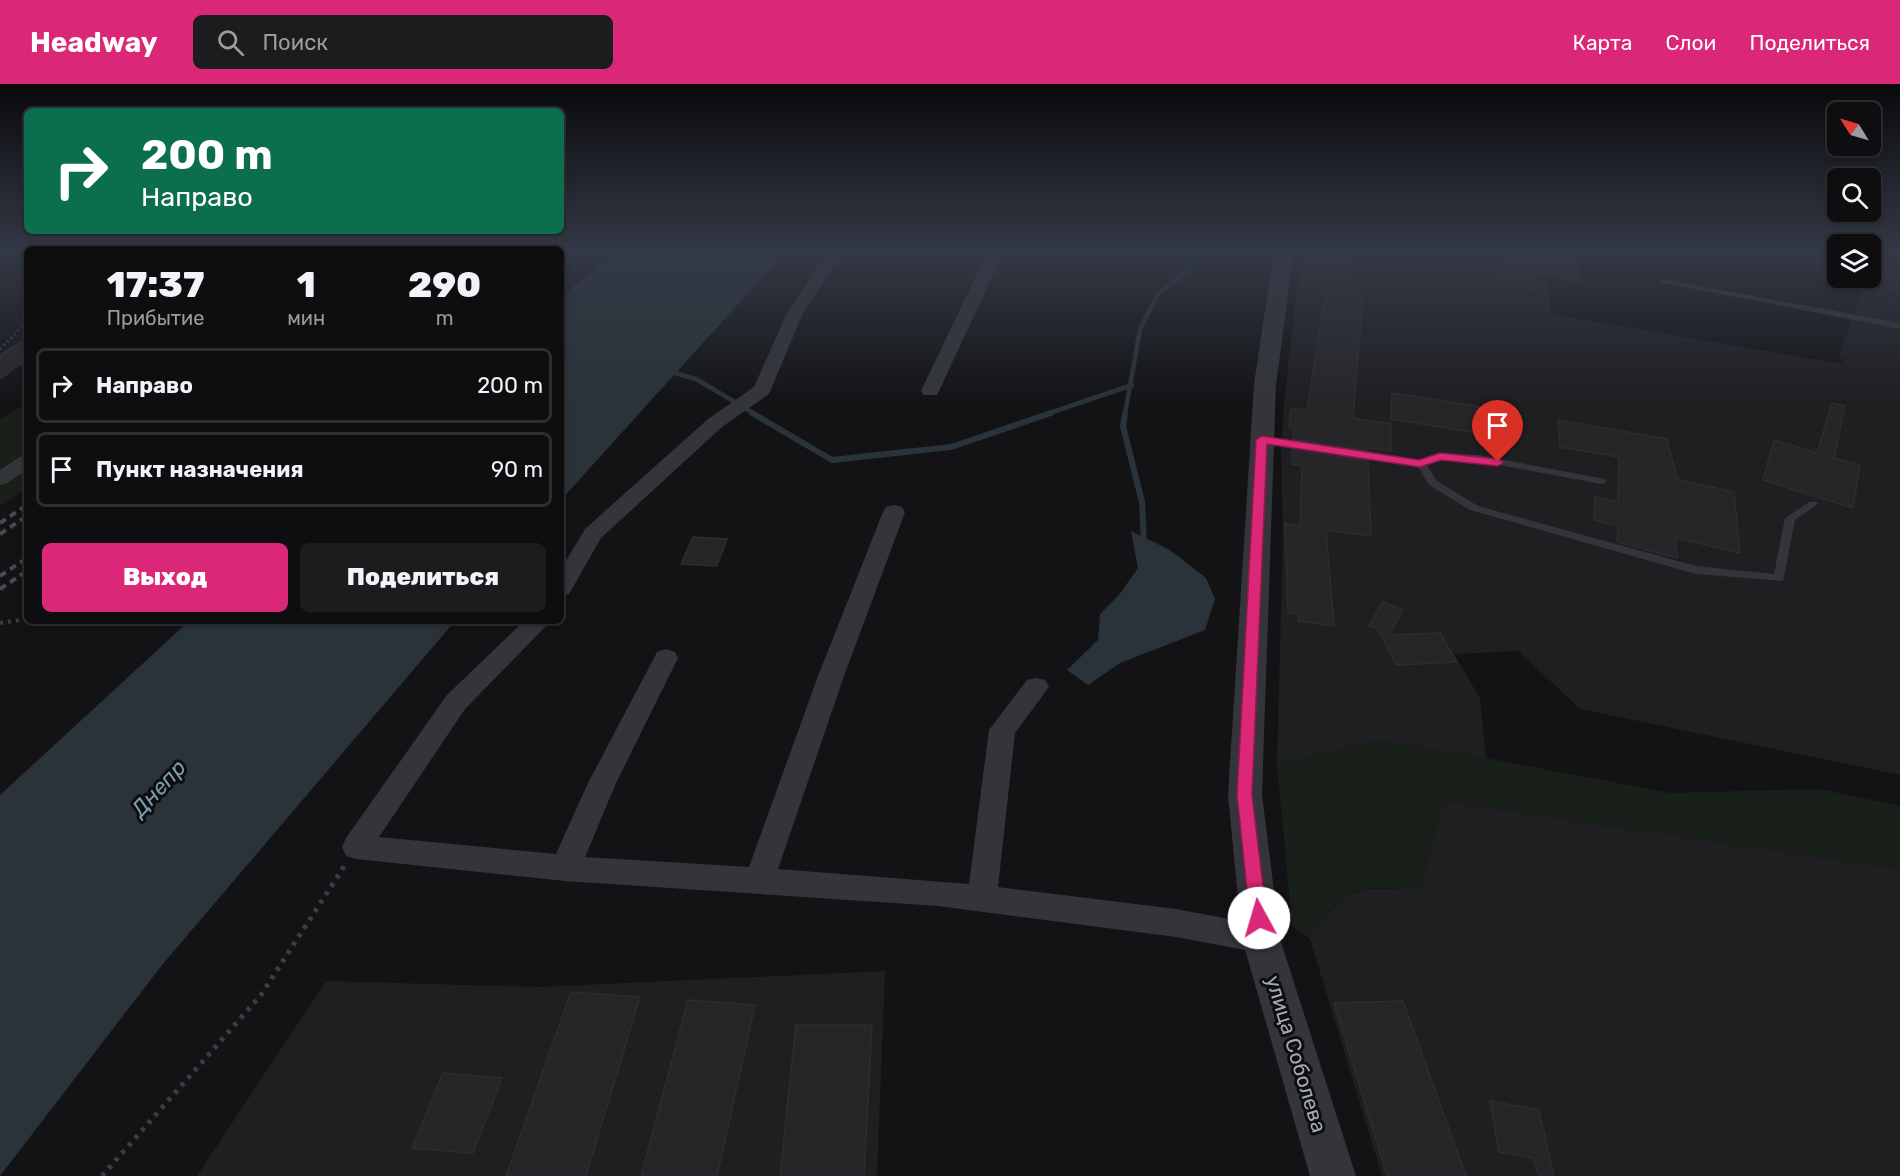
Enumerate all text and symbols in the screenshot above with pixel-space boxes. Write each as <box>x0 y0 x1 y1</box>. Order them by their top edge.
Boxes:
search box <box>193 15 613 69</box>
text: Headway <box>30 26 157 59</box>
icon: search <box>214 26 247 59</box>
text: Поиск <box>262 29 328 56</box>
text: Карта <box>1572 30 1632 55</box>
text: Слои <box>1665 30 1716 55</box>
text: Поделиться <box>1749 30 1870 55</box>
north arrow <box>1827 102 1881 156</box>
map controls <box>1827 102 1881 288</box>
text: 200 m <box>141 130 273 180</box>
icon: right <box>42 132 120 210</box>
button: search <box>1827 168 1881 222</box>
text: Направо <box>141 181 253 213</box>
button: layers <box>1827 234 1881 288</box>
text: 17:37 <box>107 263 204 306</box>
text: 1 <box>297 263 316 306</box>
text: 290 <box>408 263 481 306</box>
text: Прибытие <box>107 306 204 330</box>
text: мин <box>287 306 325 330</box>
text: m <box>436 306 453 330</box>
icon: right <box>45 369 78 402</box>
text: Направо <box>96 372 193 399</box>
text: 200 m <box>477 372 543 399</box>
pin <box>1472 400 1523 462</box>
icon: arrive <box>1481 409 1514 442</box>
icon: arrive <box>45 453 78 486</box>
text: Пункт назначения <box>96 456 304 483</box>
text: 90 m <box>491 456 543 483</box>
button: Выход <box>42 543 288 612</box>
button: Поделиться <box>300 543 546 612</box>
water label: Днепр <box>124 754 191 824</box>
position arrow <box>1227 886 1291 950</box>
street label: улица Соболева <box>1261 972 1332 1135</box>

